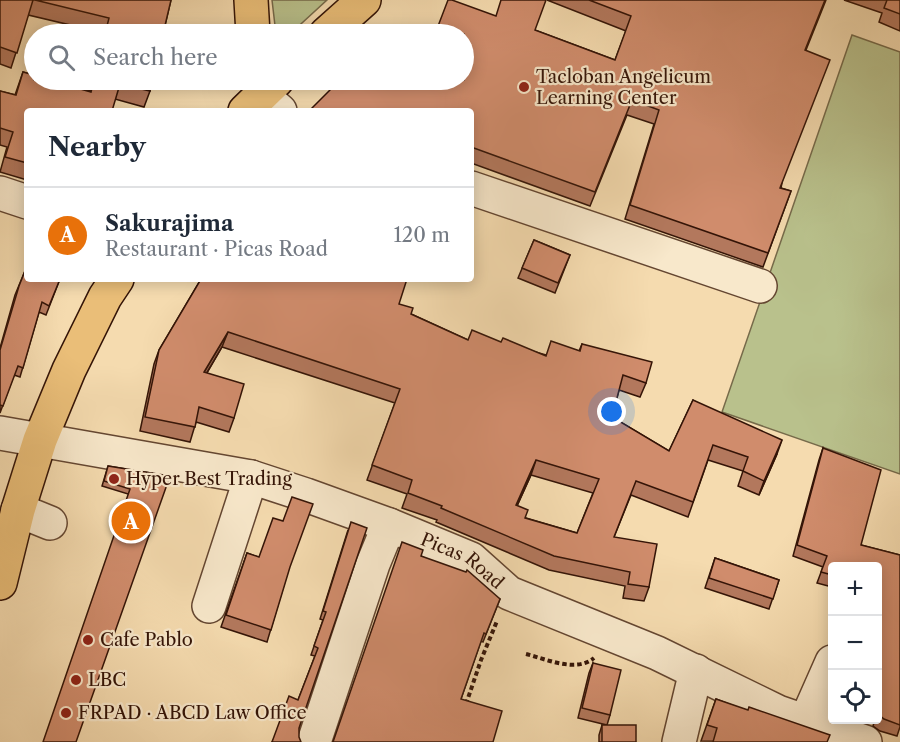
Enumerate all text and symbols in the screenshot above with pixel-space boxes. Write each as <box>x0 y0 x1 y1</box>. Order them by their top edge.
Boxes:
search box <box>24 24 474 90</box>
icon: search <box>45 41 78 74</box>
text: Search here <box>93 44 218 71</box>
place label: Tacloban Angelicum Learning Center <box>536 66 711 109</box>
marker: Tacloban Angelicum Learning Center <box>517 80 531 94</box>
text: Nearby <box>48 131 146 163</box>
text: Sakurajima <box>105 210 234 237</box>
text: A <box>60 223 75 247</box>
text: 120 m <box>393 223 450 247</box>
text: Restaurant · Picas Road <box>105 237 328 261</box>
your location <box>597 397 626 426</box>
place label: Hyper Best Trading <box>126 468 292 490</box>
marker: Hyper Best Trading <box>107 472 121 486</box>
pin: A <box>112 498 150 544</box>
street label: Picas Road <box>417 528 508 594</box>
map controls <box>828 562 882 724</box>
button: + <box>828 562 882 616</box>
button: − <box>828 616 882 670</box>
place label: Cafe Pablo <box>100 629 193 651</box>
marker: Cafe Pablo <box>81 633 95 647</box>
place label: LBC <box>88 669 126 691</box>
button: locate <box>828 670 882 724</box>
marker: LBC <box>69 673 83 687</box>
place label: FRPAD ∙ ABCD Law Office <box>78 702 307 724</box>
marker: FRPAD ∙ ABCD Law Office <box>59 706 73 720</box>

